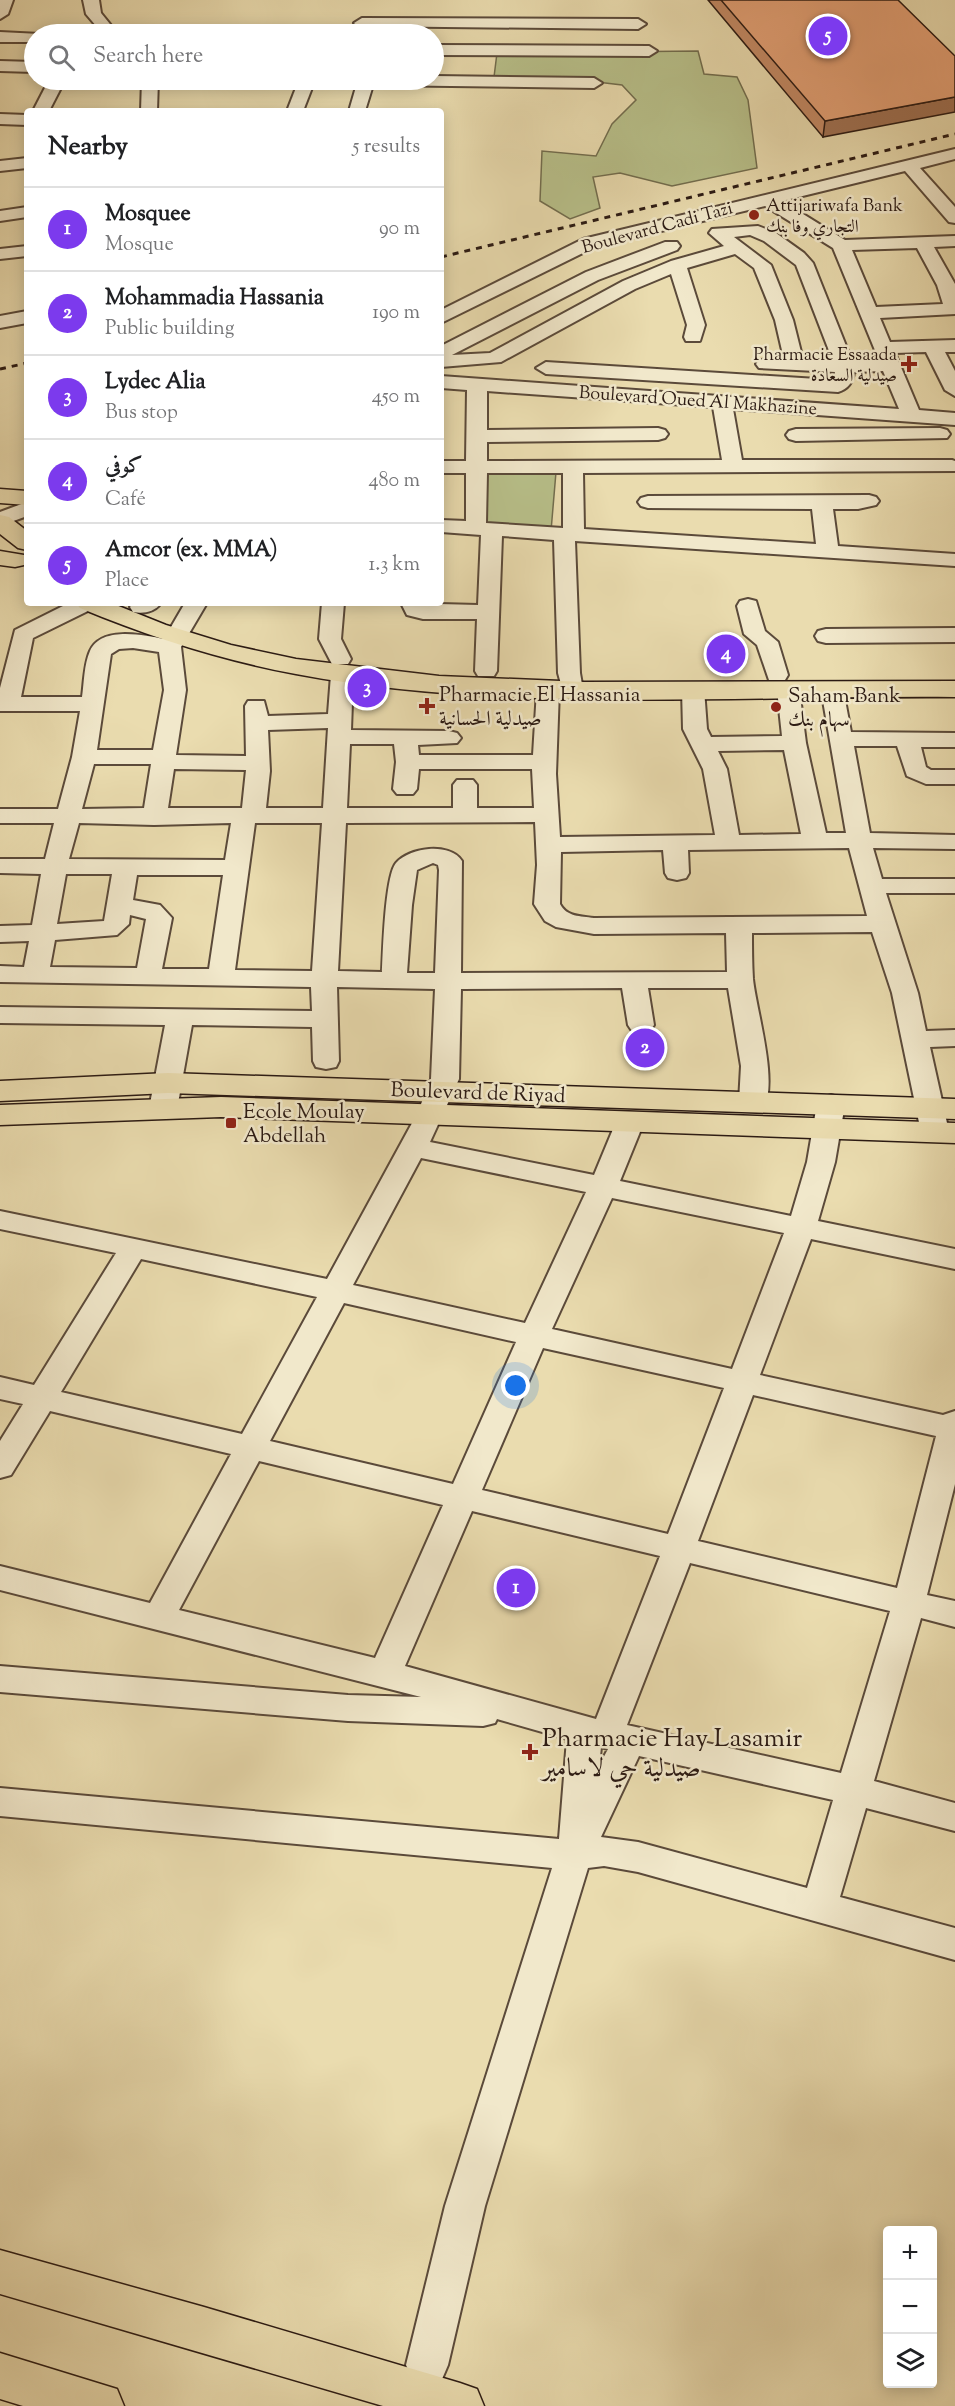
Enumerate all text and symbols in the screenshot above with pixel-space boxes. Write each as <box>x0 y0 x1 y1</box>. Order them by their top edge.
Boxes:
pin: 5 <box>808 14 848 58</box>
search box <box>24 24 444 90</box>
icon: search <box>45 41 78 74</box>
text: Search here <box>93 41 203 73</box>
text: Nearby <box>48 129 128 166</box>
text: 5 results <box>353 133 420 162</box>
place label: Attijariwafa Bank التجاري وفا بنك <box>766 194 903 241</box>
street label: Boulevard Cadi Tazi <box>579 196 736 262</box>
text: Mosquee <box>105 199 191 231</box>
marker: Attijariwafa Bank التجاري وفا بنك <box>747 208 761 222</box>
text: 1 <box>64 215 71 244</box>
text: 90 m <box>379 215 420 244</box>
text: Mosque <box>105 231 174 260</box>
text: Mohammadia Hassania <box>105 283 324 315</box>
text: 2 <box>63 299 72 328</box>
text: 190 m <box>372 299 420 328</box>
text: Public building <box>105 315 235 344</box>
place label: Pharmacie Essaada صيدلية السعادة <box>753 343 897 390</box>
marker: Pharmacie Essaada صيدلية السعادة <box>902 357 916 371</box>
text: Lydec Alia <box>105 367 206 399</box>
street label: Boulevard Oued Al Makhazine <box>578 381 818 423</box>
text: 3 <box>63 383 72 412</box>
text: 450 m <box>372 383 420 412</box>
text: Bus stop <box>105 399 178 428</box>
text: كوفي <box>105 451 143 483</box>
text: 4 <box>62 467 73 496</box>
text: 480 m <box>369 467 420 496</box>
text: Café <box>105 486 146 515</box>
text: Amcor (ex. MMA) <box>105 535 278 567</box>
text: 5 <box>64 551 71 580</box>
text: 1.3 km <box>368 551 420 580</box>
text: Place <box>105 567 149 596</box>
pin: 4 <box>706 632 746 676</box>
pin: 3 <box>348 666 386 710</box>
place label: Pharmacie El Hassania صيدلية الحسانية <box>439 681 641 735</box>
place label: Saham Bank سهام بنك <box>788 682 901 737</box>
marker: Pharmacie El Hassania صيدلية الحسانية <box>420 699 434 713</box>
marker: Saham Bank سهام بنك <box>769 700 783 714</box>
pin: 2 <box>626 1026 664 1070</box>
street label: Boulevard de Riyad <box>390 1076 566 1112</box>
place label: Ecole Moulay Abdellah <box>243 1098 365 1152</box>
marker: Ecole Moulay Abdellah <box>224 1116 238 1130</box>
your location <box>501 1371 530 1400</box>
pin: 1 <box>496 1566 536 1610</box>
place label: Pharmacie Hay Lasamir صيدلية حي لاسامير <box>539 1721 802 1789</box>
marker: Pharmacie Hay Lasamir صيدلية حي لاسامير <box>523 1745 537 1759</box>
map controls <box>883 2226 937 2388</box>
button: + <box>883 2226 937 2280</box>
button: − <box>883 2280 937 2334</box>
button: layers <box>883 2334 937 2388</box>

